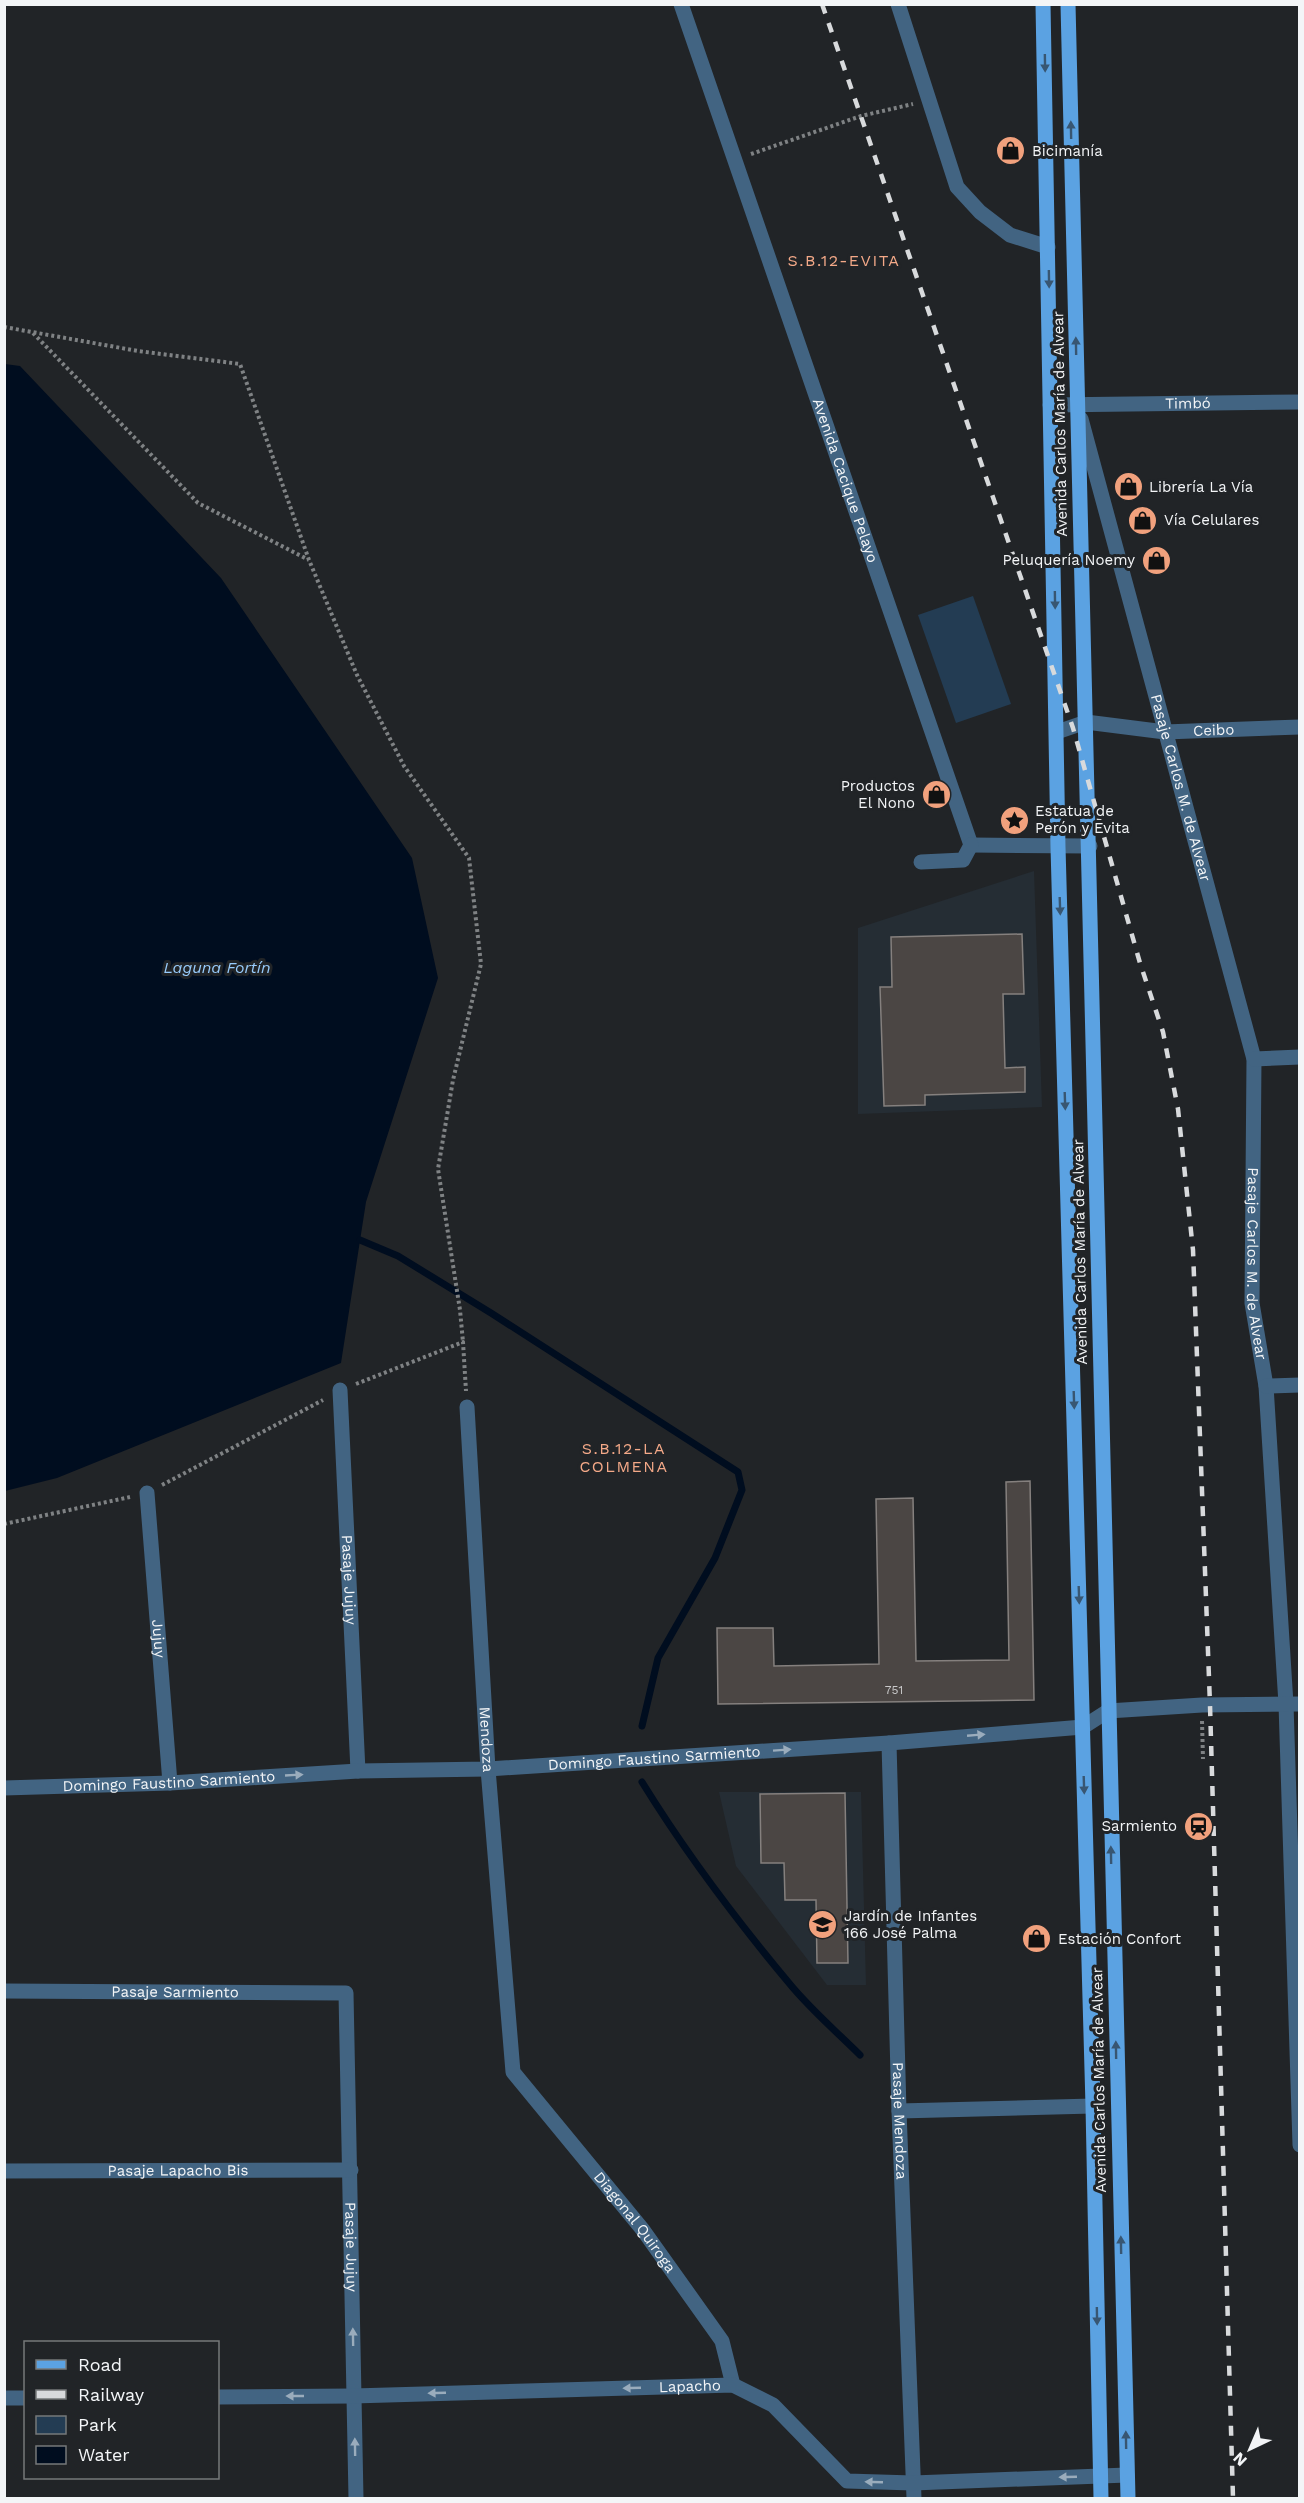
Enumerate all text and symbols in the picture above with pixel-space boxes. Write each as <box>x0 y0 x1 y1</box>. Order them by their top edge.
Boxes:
one-way arrow <box>1040 53 1049 72</box>
one-way arrow <box>1066 121 1076 140</box>
shop icon: Bicimanía <box>995 135 1027 167</box>
place label: Bicimanía <box>1032 142 1103 160</box>
district label: S.B.12-EVITA <box>788 251 900 270</box>
one-way arrow <box>1044 269 1054 288</box>
street label: Avenida Carlos María de Alvear <box>1049 311 1071 537</box>
one-way arrow <box>1071 337 1080 356</box>
street label: Timbó <box>1165 394 1211 413</box>
street label: Avenida Cacique Pelayo <box>809 396 882 565</box>
shop icon: Librería La Vía <box>1112 471 1144 503</box>
place label: Librería La Vía <box>1149 478 1254 496</box>
shop icon: Vía Celulares <box>1127 504 1159 536</box>
place label: Vía Celulares <box>1164 511 1259 529</box>
shop icon: Peluquería Noemy <box>1140 544 1172 576</box>
place label: Peluquería Noemy <box>1002 551 1135 569</box>
one-way arrow <box>1050 590 1059 609</box>
street label: Pasaje Carlos M. de Alvear <box>1147 692 1215 883</box>
street label: Ceibo <box>1193 720 1235 740</box>
place label: Productos El Nono <box>841 777 915 812</box>
shop icon: Productos El Nono <box>920 779 952 811</box>
place label: Estatua de Perón y Evita <box>1035 802 1130 837</box>
place icon: Estatua de Perón y Evita <box>998 804 1030 836</box>
one-way arrow <box>1055 896 1064 915</box>
water label: Laguna Fortín <box>163 958 271 977</box>
one-way arrow <box>1060 1091 1070 1110</box>
street label: Avenida Carlos María de Alvear <box>1069 1139 1091 1365</box>
street label: Pasaje Carlos M. de Alvear <box>1243 1167 1270 1361</box>
one-way arrow <box>1069 1391 1078 1410</box>
district label: S.B.12-LA COLMENA <box>579 1439 669 1476</box>
street label: Pasaje Jujuy <box>338 1534 360 1625</box>
one-way arrow <box>1074 1586 1084 1605</box>
street label: Jujuy <box>148 1619 169 1659</box>
house number: 751 <box>885 1683 903 1697</box>
street label: Mendoza <box>475 1706 497 1773</box>
one-way arrow <box>967 1731 986 1740</box>
street label: Domingo Faustino Sarmiento <box>547 1742 761 1774</box>
one-way arrow <box>772 1745 791 1754</box>
street label: Domingo Faustino Sarmiento <box>62 1767 276 1795</box>
one-way arrow <box>284 1771 303 1780</box>
one-way arrow <box>1080 1776 1089 1795</box>
station icon: Sarmiento <box>1182 1810 1214 1842</box>
place label: Sarmiento <box>1102 1817 1177 1835</box>
one-way arrow <box>1107 1846 1116 1865</box>
place label: Jardín de Infantes 166 José Palma <box>844 1907 977 1942</box>
school or university icon: Jardín de Infantes 166 José Palma <box>807 1909 839 1941</box>
shop icon: Estación Confort <box>1021 1923 1053 1955</box>
place label: Estación Confort <box>1058 1930 1182 1948</box>
street label: Avenida Carlos María de Alvear <box>1088 1967 1110 2193</box>
street label: Pasaje Sarmiento <box>111 1983 239 2001</box>
one-way arrow <box>1111 2041 1121 2060</box>
street label: Pasaje Mendoza <box>889 2062 911 2180</box>
street label: Pasaje Lapacho Bis <box>108 2161 249 2180</box>
street label: Diagonal Quiroga <box>590 2168 680 2277</box>
street label: Pasaje Jujuy <box>341 2202 361 2292</box>
one-way arrow <box>1116 2236 1126 2255</box>
one-way arrow <box>1092 2307 1102 2326</box>
one-way arrow <box>348 2328 358 2347</box>
legend <box>24 2341 219 2479</box>
text: Road <box>78 2354 122 2375</box>
street label: Lapacho <box>659 2376 721 2396</box>
one-way arrow <box>622 2383 641 2392</box>
text: Railway <box>78 2384 145 2405</box>
one-way arrow <box>427 2389 446 2398</box>
one-way arrow <box>285 2391 304 2401</box>
text: Park <box>78 2414 117 2435</box>
north arrow <box>1220 2419 1280 2479</box>
one-way arrow <box>1121 2431 1131 2450</box>
one-way arrow <box>350 2438 359 2457</box>
text: Water <box>78 2444 130 2465</box>
text: N <box>1229 2448 1251 2470</box>
one-way arrow <box>1059 2472 1078 2482</box>
one-way arrow <box>864 2477 883 2487</box>

